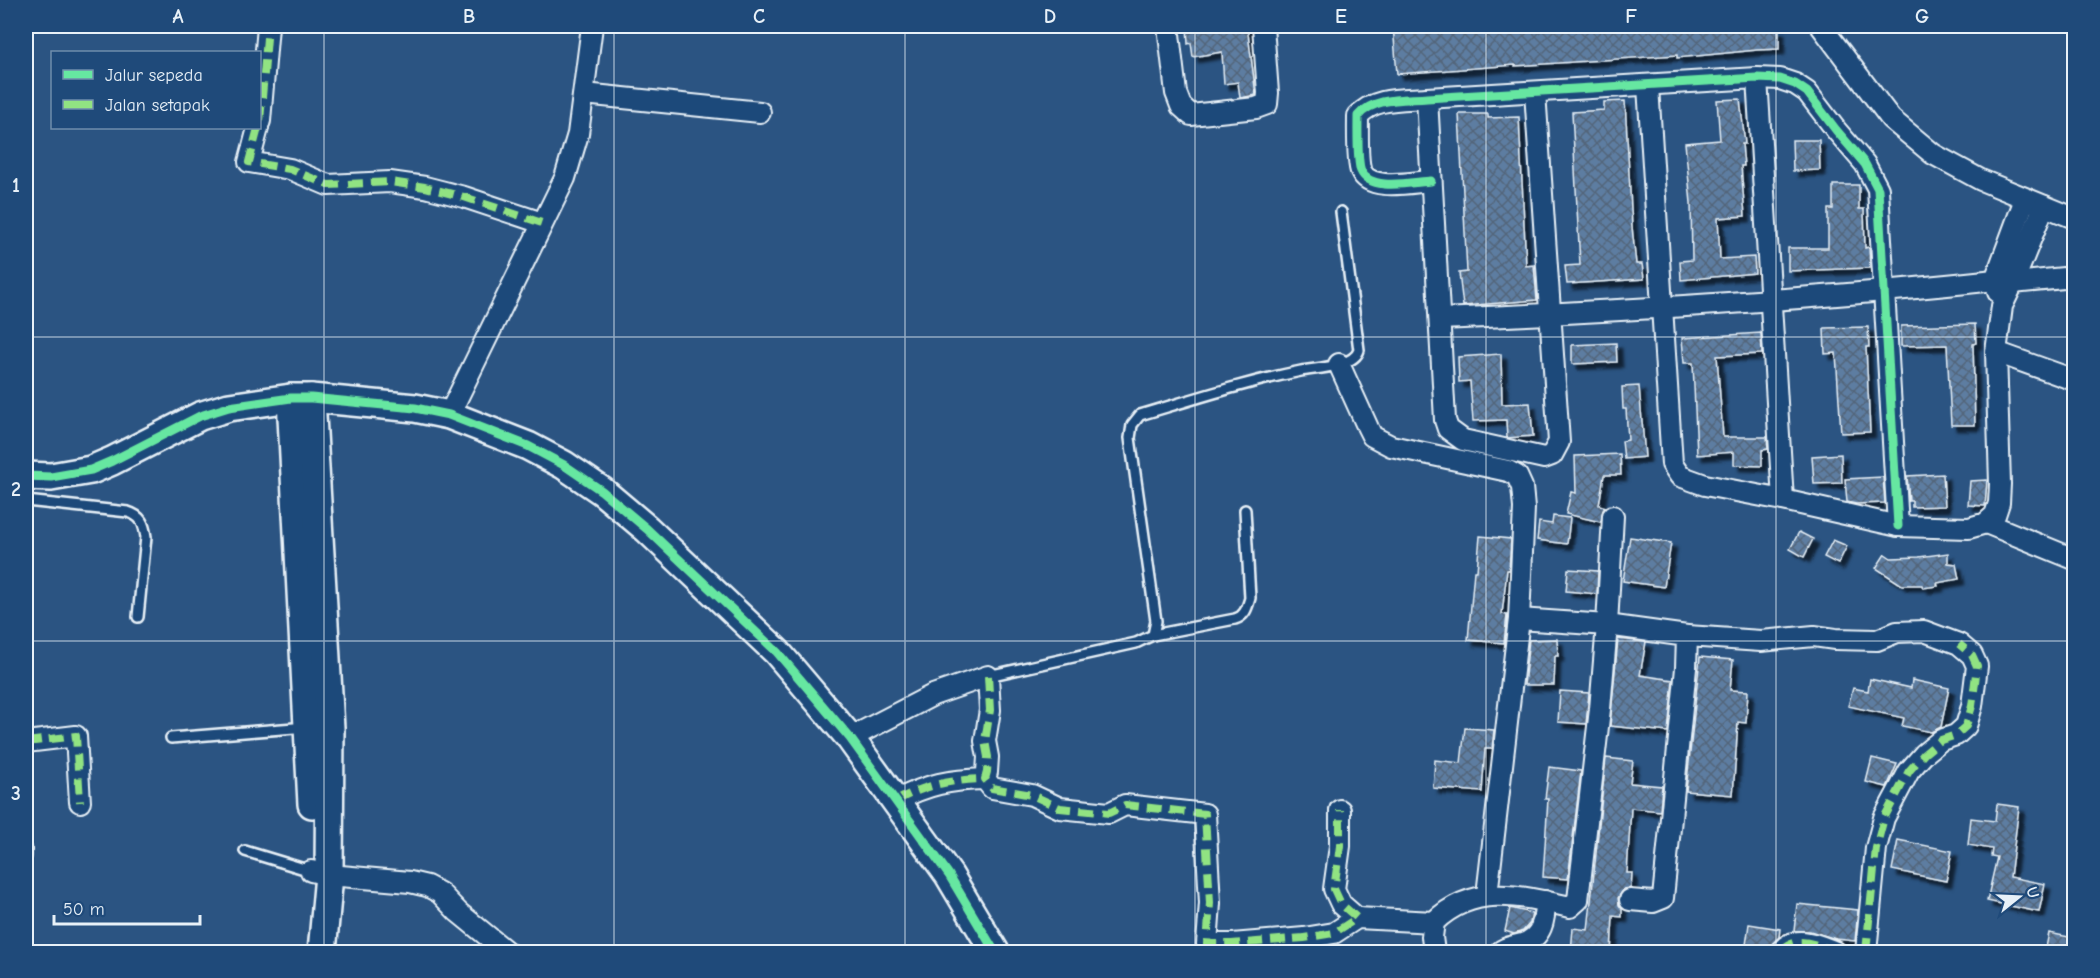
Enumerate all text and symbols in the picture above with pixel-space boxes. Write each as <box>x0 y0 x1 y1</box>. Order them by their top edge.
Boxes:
text: A <box>172 5 184 28</box>
text: B <box>463 5 475 28</box>
text: C <box>753 5 765 28</box>
text: D <box>1044 5 1056 28</box>
text: E <box>1335 5 1347 28</box>
text: F <box>1625 5 1637 28</box>
text: G <box>1915 5 1929 28</box>
legend <box>51 51 261 129</box>
text: Jalur sepeda <box>105 65 203 86</box>
text: Jalan setapak <box>105 95 210 116</box>
text: 1 <box>12 174 20 197</box>
text: 2 <box>11 478 21 501</box>
text: 3 <box>11 782 21 805</box>
north arrow <box>1989 867 2049 927</box>
text: U <box>2022 885 2043 901</box>
scale bar <box>54 888 200 926</box>
text: 50 m <box>63 899 105 920</box>

